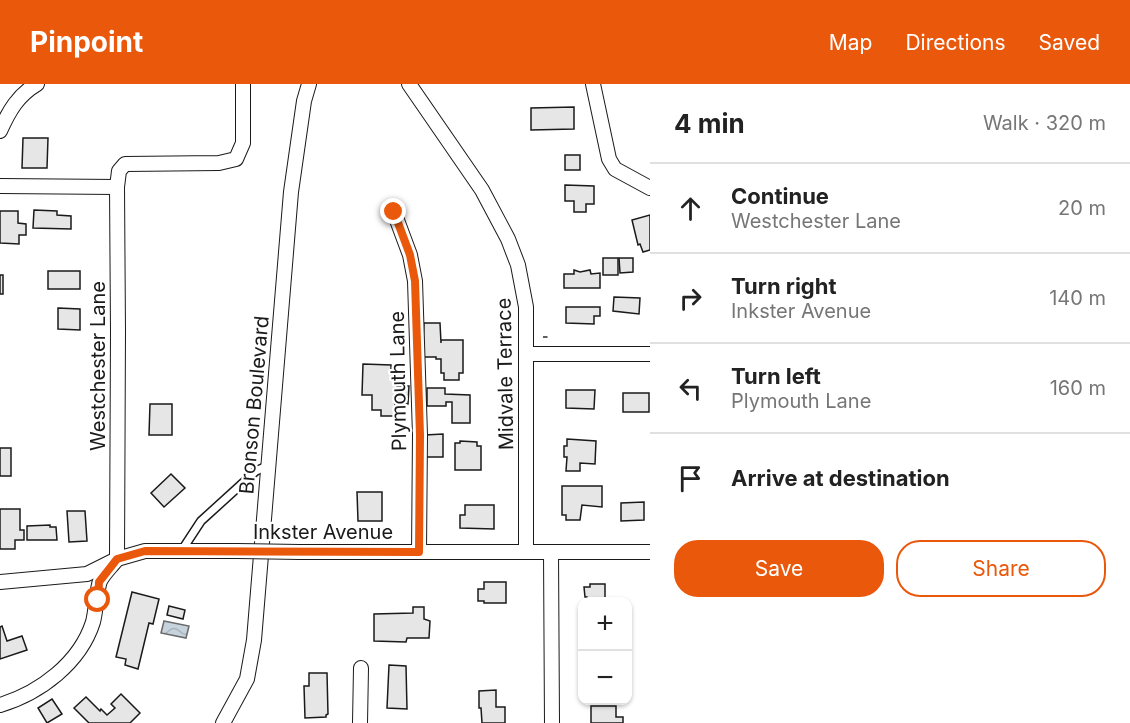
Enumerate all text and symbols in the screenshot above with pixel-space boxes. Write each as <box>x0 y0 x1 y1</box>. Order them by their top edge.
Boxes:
text: Pinpoint <box>30 25 143 59</box>
text: Map <box>829 30 872 55</box>
text: Directions <box>905 30 1006 55</box>
text: Saved <box>1039 30 1100 55</box>
text: 4 min <box>674 108 745 139</box>
text: Walk · 320 m <box>983 111 1106 135</box>
text: Continue <box>731 183 829 209</box>
icon: ahead <box>674 192 707 225</box>
text: 20 m <box>1058 196 1106 220</box>
route end <box>380 198 406 224</box>
text: Westchester Lane <box>731 209 901 233</box>
text: Turn right <box>731 273 837 299</box>
street label: Westchester Lane <box>86 281 110 451</box>
icon: right <box>674 282 707 315</box>
text: 140 m <box>1049 286 1106 310</box>
street label: Midvale Terrace <box>492 298 518 450</box>
text: Inkster Avenue <box>731 299 871 323</box>
street label: Plymouth Lane <box>385 311 411 451</box>
street label: Bronson Boulevard <box>234 315 274 495</box>
text: Turn left <box>731 363 821 389</box>
icon: left <box>674 372 707 405</box>
text: 160 m <box>1050 376 1106 400</box>
text: Plymouth Lane <box>731 389 871 413</box>
icon: arrive <box>674 462 707 495</box>
text: Arrive at destination <box>731 465 950 491</box>
street label: Inkster Avenue <box>253 520 393 544</box>
button: Save <box>674 540 884 597</box>
button: Share <box>896 540 1106 597</box>
route start <box>84 586 110 612</box>
map controls <box>578 597 632 705</box>
button: + <box>578 597 632 651</box>
button: − <box>578 651 632 705</box>

